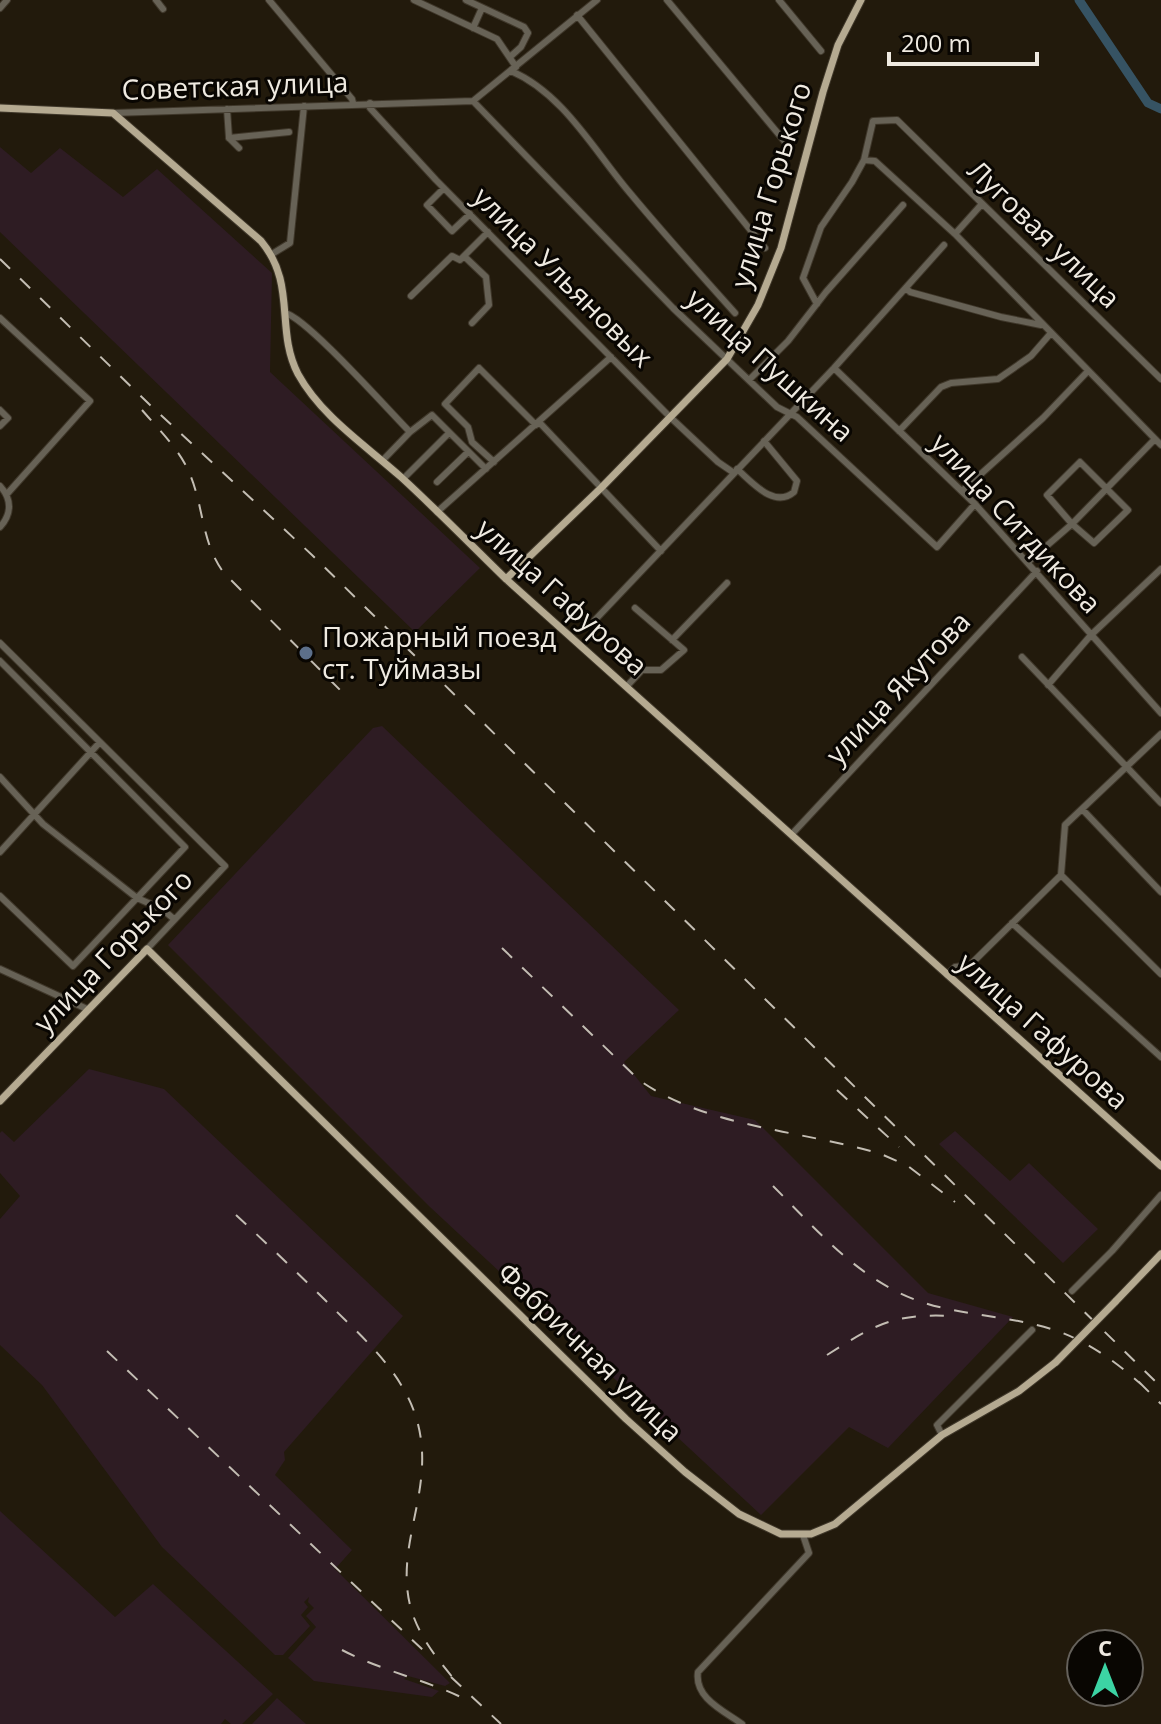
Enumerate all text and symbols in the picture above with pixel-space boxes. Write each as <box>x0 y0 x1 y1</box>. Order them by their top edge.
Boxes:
scale bar <box>889 16 1037 66</box>
text: 200 m <box>901 26 971 59</box>
street label: Советская улица <box>121 62 349 108</box>
street label: улица Горького <box>721 77 819 292</box>
street label: Луговая улица <box>960 151 1129 316</box>
street label: улица Ульяновых <box>465 178 662 375</box>
street label: улица Пушкина <box>679 279 863 450</box>
street label: улица Ситдикова <box>923 424 1110 621</box>
street label: улица Гафурова <box>469 509 656 683</box>
street label: улица Якутова <box>817 603 978 772</box>
place label: Пожарный поезд ст. Туймазы <box>322 617 556 687</box>
marker: Пожарный поезд ст. Туймазы <box>297 644 315 662</box>
street label: улица Горького <box>24 860 200 1040</box>
street label: улица Гафурова <box>950 943 1137 1117</box>
street label: Фабричная улица <box>490 1253 691 1450</box>
north arrow <box>1065 1628 1145 1708</box>
text: С <box>1098 1632 1112 1662</box>

